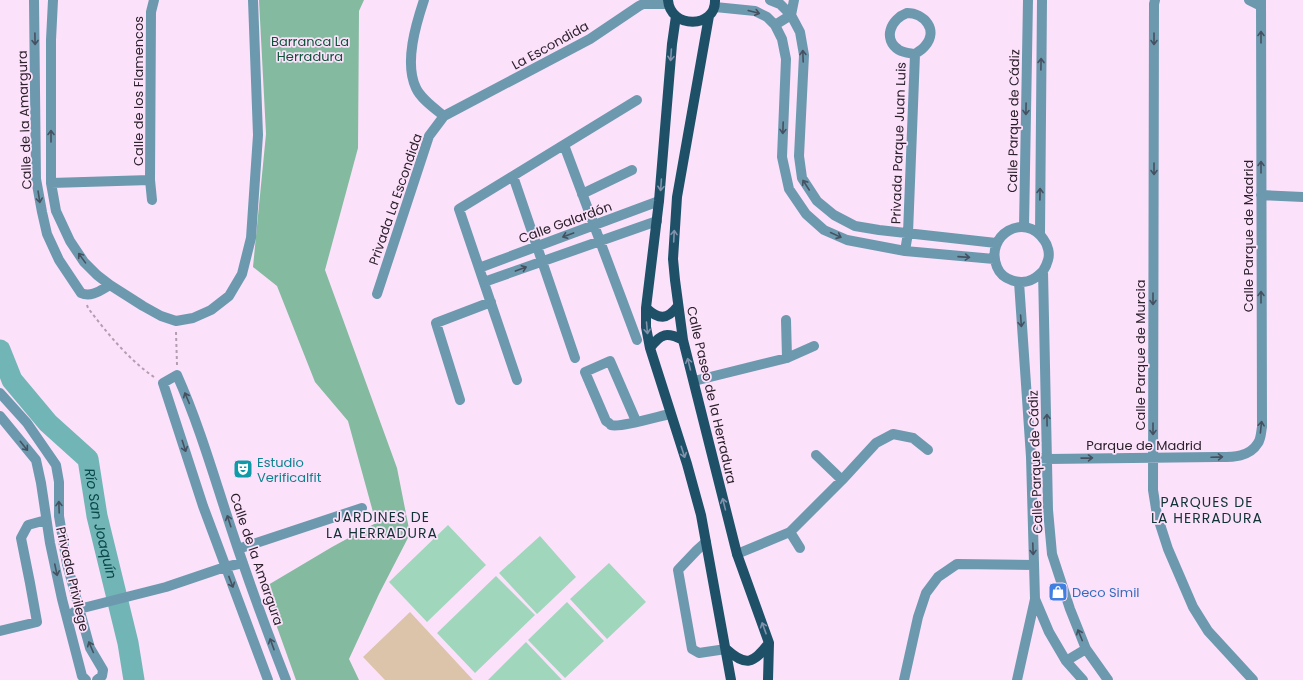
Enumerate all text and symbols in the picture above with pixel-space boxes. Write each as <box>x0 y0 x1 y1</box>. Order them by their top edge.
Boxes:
one-way arrow <box>747 9 760 16</box>
street label: Calle de los Flamencos <box>129 16 148 166</box>
street label: La Escondida <box>508 16 592 74</box>
one-way arrow <box>1257 31 1265 44</box>
one-way arrow <box>31 32 38 45</box>
park label: Barranca La Herradura <box>271 32 349 66</box>
one-way arrow <box>1150 32 1158 45</box>
one-way arrow <box>667 48 674 61</box>
street label: Calle Parque de Cádiz <box>1003 49 1024 193</box>
street label: Calle de la Amargura <box>13 50 36 190</box>
one-way arrow <box>799 50 807 63</box>
one-way arrow <box>1038 58 1045 71</box>
street label: Privada Parque Juan Luis <box>886 61 911 224</box>
one-way arrow <box>1023 102 1030 115</box>
one-way arrow <box>779 121 787 134</box>
one-way arrow <box>47 130 55 143</box>
street label: Privada La Escondida <box>364 131 427 268</box>
street label: Calle Parque de Madrid <box>1239 160 1258 312</box>
one-way arrow <box>1257 161 1265 174</box>
one-way arrow <box>1150 162 1158 175</box>
one-way arrow <box>657 178 664 191</box>
one-way arrow <box>802 179 811 190</box>
one-way arrow <box>1036 188 1044 201</box>
one-way arrow <box>35 190 43 203</box>
street label: Calle Galardón <box>516 197 614 248</box>
one-way arrow <box>670 230 678 243</box>
one-way arrow <box>562 232 575 239</box>
one-way arrow <box>830 232 842 239</box>
one-way arrow <box>78 253 86 264</box>
one-way arrow <box>957 253 970 260</box>
one-way arrow <box>514 264 526 272</box>
street label: Calle Parque de Murcia <box>1131 279 1150 431</box>
one-way arrow <box>1258 291 1265 304</box>
one-way arrow <box>1149 292 1157 305</box>
street label: Calle Paseo de la Herradura <box>682 304 741 486</box>
one-way arrow <box>1018 314 1025 327</box>
one-way arrow <box>643 321 650 334</box>
one-way arrow <box>685 358 693 371</box>
street label: Calle Parque de Cádiz <box>1023 390 1047 534</box>
one-way arrow <box>183 392 191 404</box>
one-way arrow <box>1043 414 1051 427</box>
one-way arrow <box>1258 421 1265 434</box>
one-way arrow <box>1149 422 1157 435</box>
street label: Parque de Madrid <box>1086 436 1202 455</box>
one-way arrow <box>20 440 29 451</box>
one-way arrow <box>180 440 188 452</box>
one-way arrow <box>680 446 687 459</box>
place label: Estudio Verificalfit <box>257 453 322 487</box>
one-way arrow <box>1210 453 1223 461</box>
one-way arrow <box>1080 454 1093 462</box>
theatre icon: Estudio Verificalfit <box>232 458 254 480</box>
water label: Río San Joaquín <box>80 467 122 581</box>
street label: Calle de la Amargura <box>225 490 288 628</box>
district label: PARQUES DE LA HERRADURA <box>1151 492 1263 528</box>
one-way arrow <box>720 498 728 511</box>
one-way arrow <box>55 501 63 514</box>
district label: JARDINES DE LA HERRADURA <box>326 507 438 543</box>
one-way arrow <box>225 515 232 528</box>
street label: Privada Privilege <box>51 525 94 633</box>
one-way arrow <box>1030 542 1037 555</box>
one-way arrow <box>52 563 60 576</box>
one-way arrow <box>227 576 235 588</box>
shop icon: Deco Simil <box>1047 581 1069 603</box>
place label: Deco Simil <box>1072 583 1140 602</box>
one-way arrow <box>759 622 767 634</box>
one-way arrow <box>1076 629 1084 641</box>
one-way arrow <box>268 637 275 650</box>
one-way arrow <box>87 641 94 653</box>

